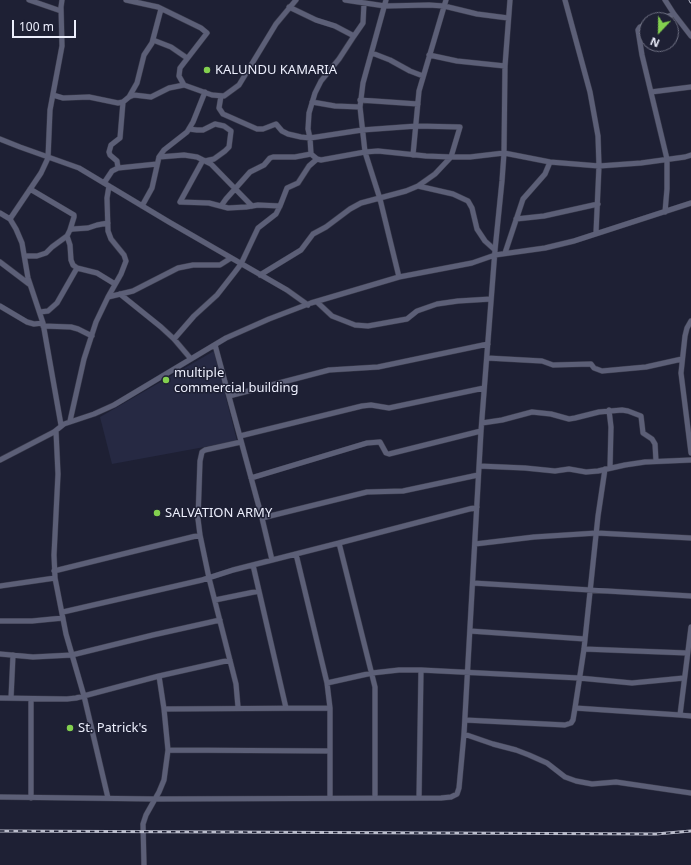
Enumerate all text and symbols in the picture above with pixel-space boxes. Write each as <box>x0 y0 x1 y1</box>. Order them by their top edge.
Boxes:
scale bar <box>14 12 78 38</box>
north arrow <box>639 12 679 52</box>
text: 100 m <box>19 18 54 35</box>
text: N <box>648 34 662 51</box>
place label: KALUNDU KAMARIA <box>215 62 337 78</box>
marker: KALUNDU KAMARIA <box>202 65 212 75</box>
place label: multiple commercial building <box>174 365 299 396</box>
marker: multiple commercial building <box>161 375 171 385</box>
place label: SALVATION ARMY <box>165 505 272 521</box>
marker: SALVATION ARMY <box>152 508 162 518</box>
place label: St. Patrick's <box>78 720 147 736</box>
marker: St. Patrick's <box>65 723 75 733</box>

